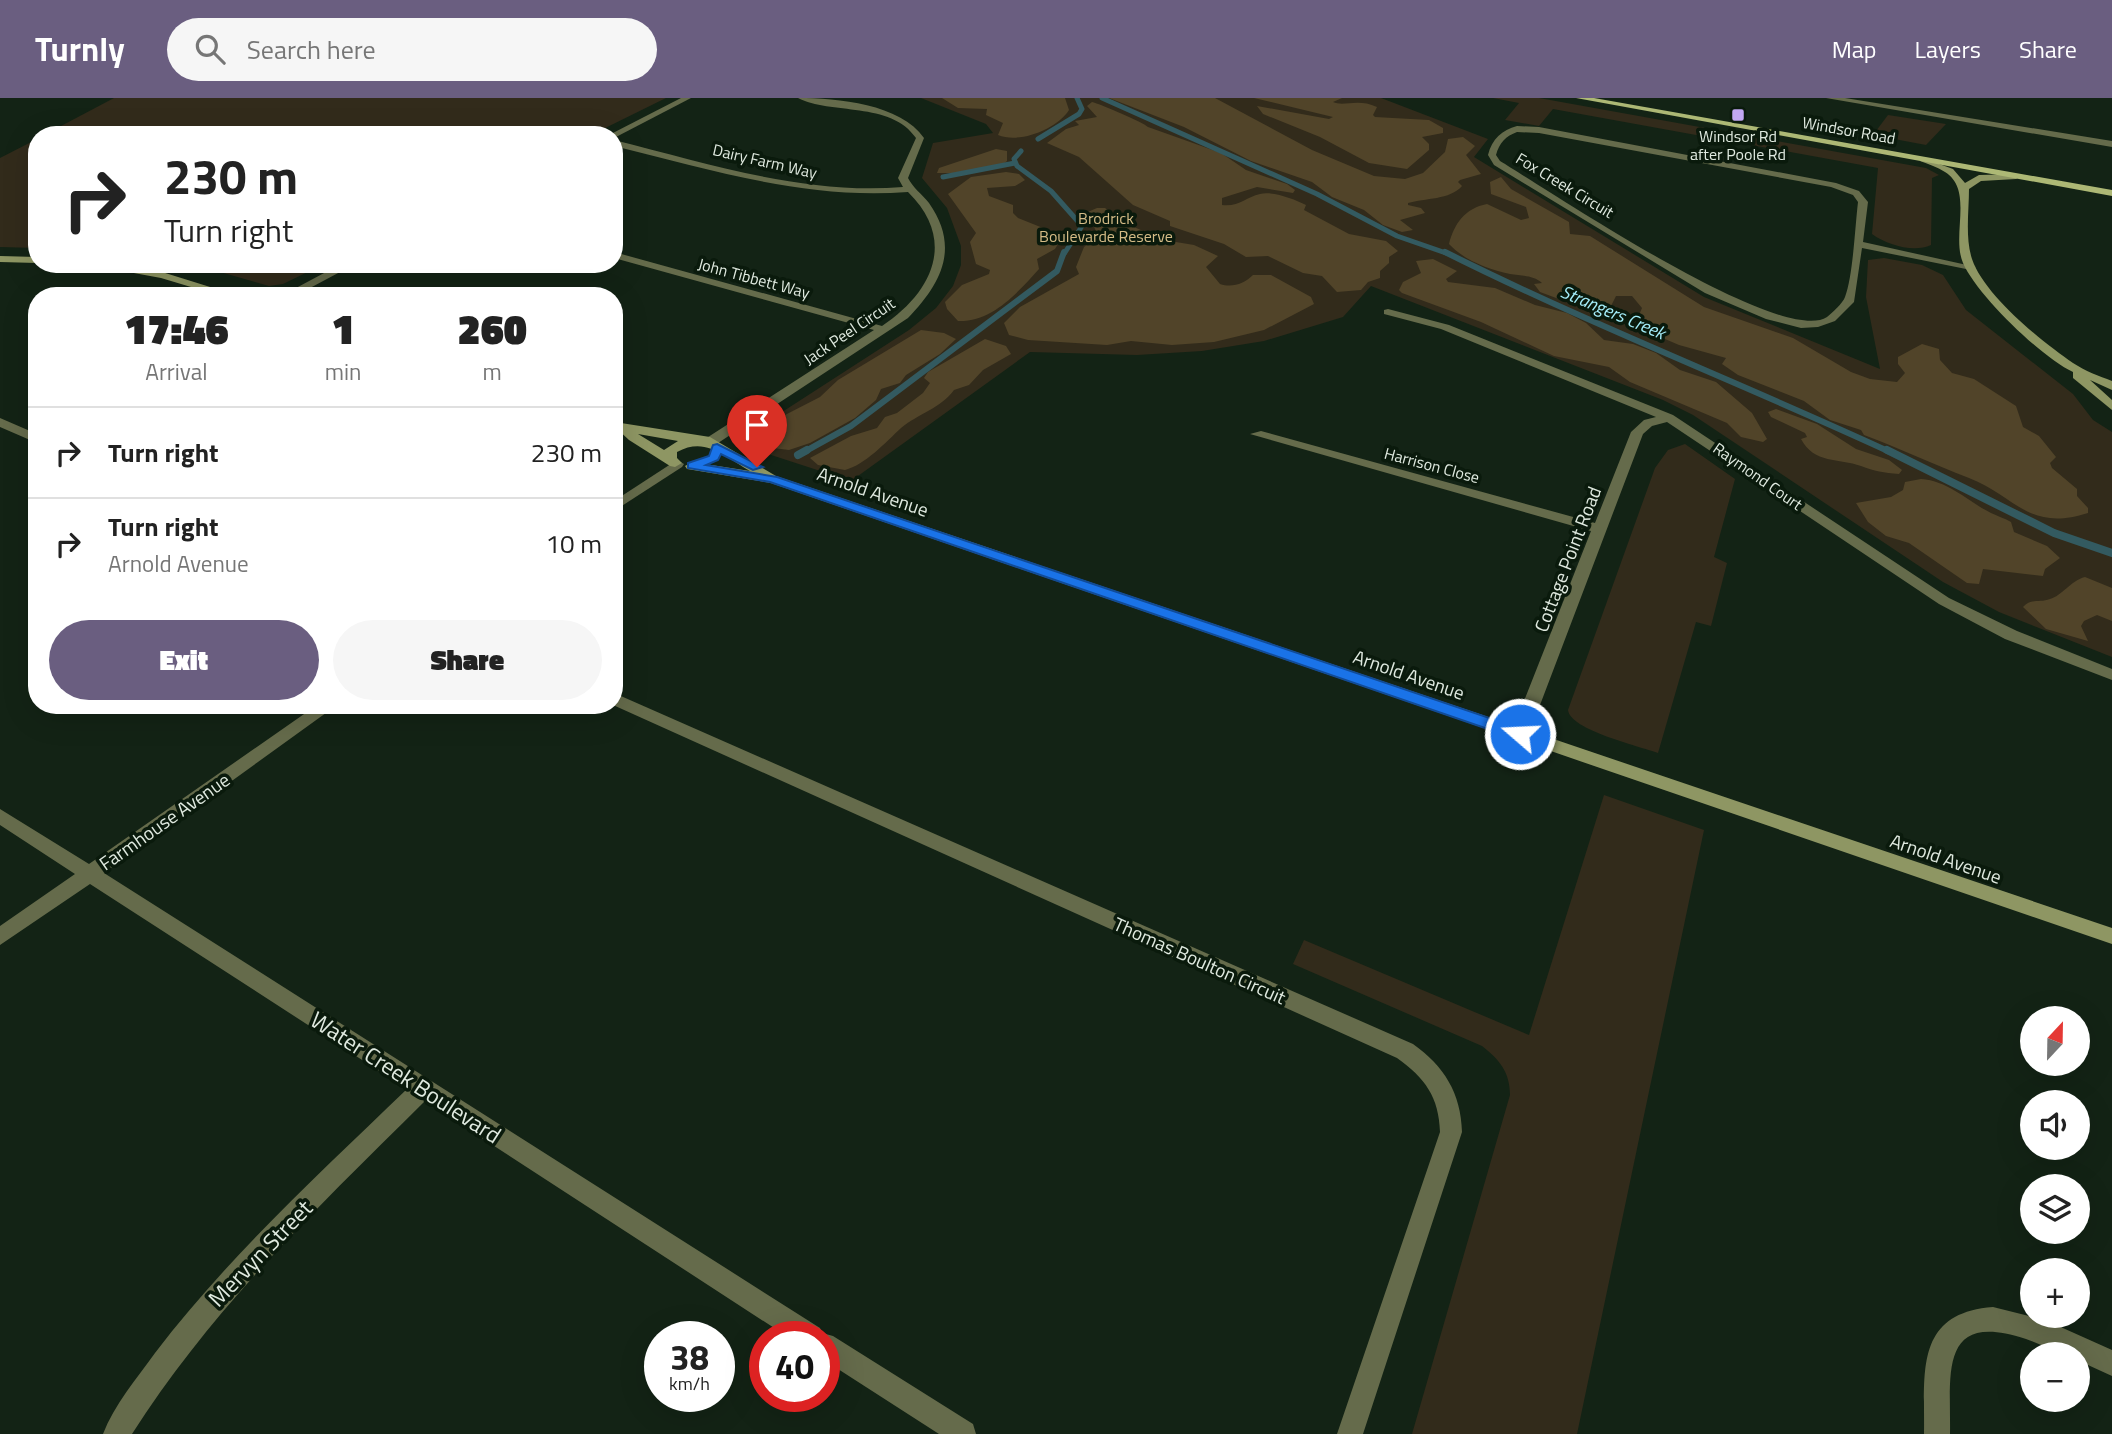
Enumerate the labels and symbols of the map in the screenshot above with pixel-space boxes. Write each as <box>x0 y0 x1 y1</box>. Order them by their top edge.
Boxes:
marker: Windsor Rd after Poole Rd <box>1730 107 1746 123</box>
street label: Windsor Road <box>1800 110 1898 150</box>
place label: Windsor Rd after Poole Rd <box>1690 124 1786 166</box>
street label: Dairy Farm Way <box>710 137 820 185</box>
street label: Fox Creek Circuit <box>1511 146 1619 224</box>
park label: Brodrick Boulevarde Reserve <box>1039 206 1173 248</box>
street label: John Tibbett Way <box>695 252 813 305</box>
water label: Strangers Creek <box>1556 278 1671 347</box>
street label: Jack Peel Circuit <box>798 291 900 371</box>
pin <box>727 395 787 467</box>
street label: Raymond Court <box>1708 436 1808 516</box>
street label: Harrison Close <box>1382 441 1482 489</box>
street label: Arnold Avenue <box>813 458 933 524</box>
street label: Cottage Point Road <box>1526 482 1608 636</box>
street label: Arnold Avenue <box>1349 641 1469 707</box>
position arrow <box>1483 697 1557 771</box>
street label: Farmhouse Avenue <box>93 765 235 877</box>
street label: Arnold Avenue <box>1886 825 2006 891</box>
street label: Thomas Boulton Circuit <box>1109 909 1291 1011</box>
street label: Water Creek Boulevard <box>304 1002 508 1152</box>
north arrow <box>2020 1006 2090 1076</box>
street label: Mervyn Street <box>200 1191 320 1315</box>
speed limit sign: 40 <box>749 1321 840 1412</box>

